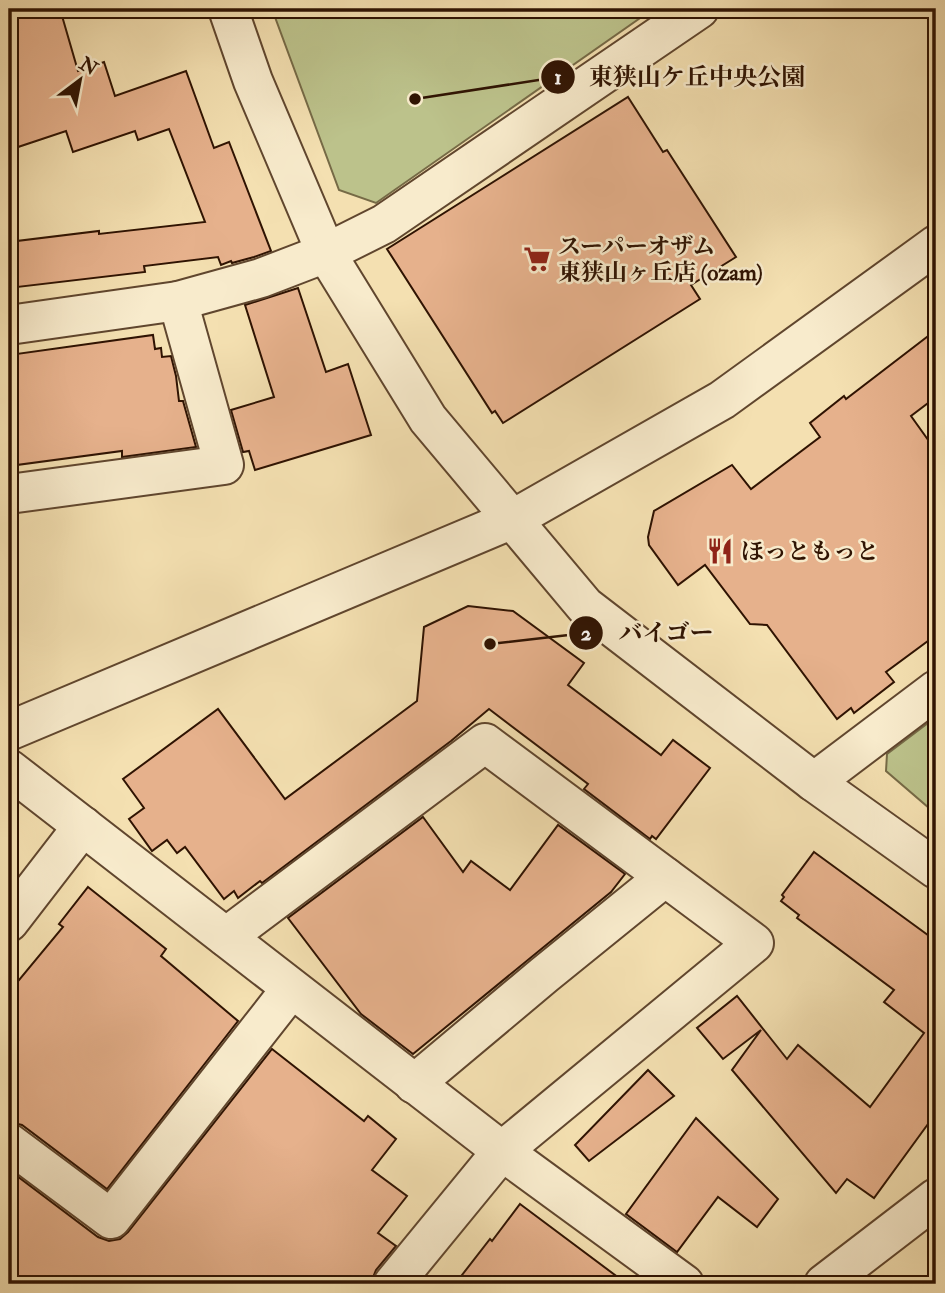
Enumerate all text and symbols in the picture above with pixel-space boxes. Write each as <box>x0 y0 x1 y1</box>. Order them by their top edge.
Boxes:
north arrow <box>46 46 116 116</box>
text: N <box>74 51 103 82</box>
callout: 東狭山ケ丘中央公園 <box>540 54 819 99</box>
text: 東狭山ケ丘中央公園 <box>589 62 805 93</box>
text: 1 <box>554 64 562 91</box>
place label: スーパーオザム 東狭山ヶ丘店 (ozam) <box>558 232 763 287</box>
supermarket icon: スーパーオザム 東狭山ヶ丘店 (ozam) <box>522 244 552 274</box>
restaurant icon: ほっともっと <box>705 536 735 566</box>
place label: ほっともっと <box>741 537 879 566</box>
callout: バイゴー <box>569 610 728 655</box>
text: バイゴー <box>618 618 714 649</box>
text: 2 <box>581 620 592 647</box>

